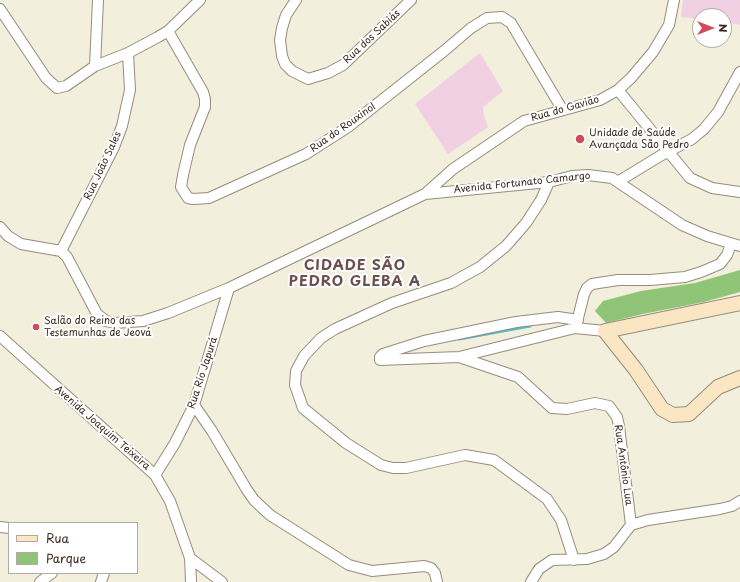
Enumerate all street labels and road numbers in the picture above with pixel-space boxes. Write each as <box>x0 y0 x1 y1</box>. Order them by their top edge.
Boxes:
street label: Rua dos Sabiás <box>341 8 403 66</box>
street label: Rua do Gavião <box>529 94 601 124</box>
street label: Rua do Rouxinol <box>308 101 378 155</box>
street label: Rua João Sales <box>82 130 124 202</box>
street label: Avenida Fortunato Camargo <box>453 170 591 196</box>
street label: Rua Rio Japurá <box>186 335 220 411</box>
street label: Avenida Joaquim Teixeira <box>52 383 152 473</box>
street label: Rua Antônio Lua <box>611 424 635 506</box>

